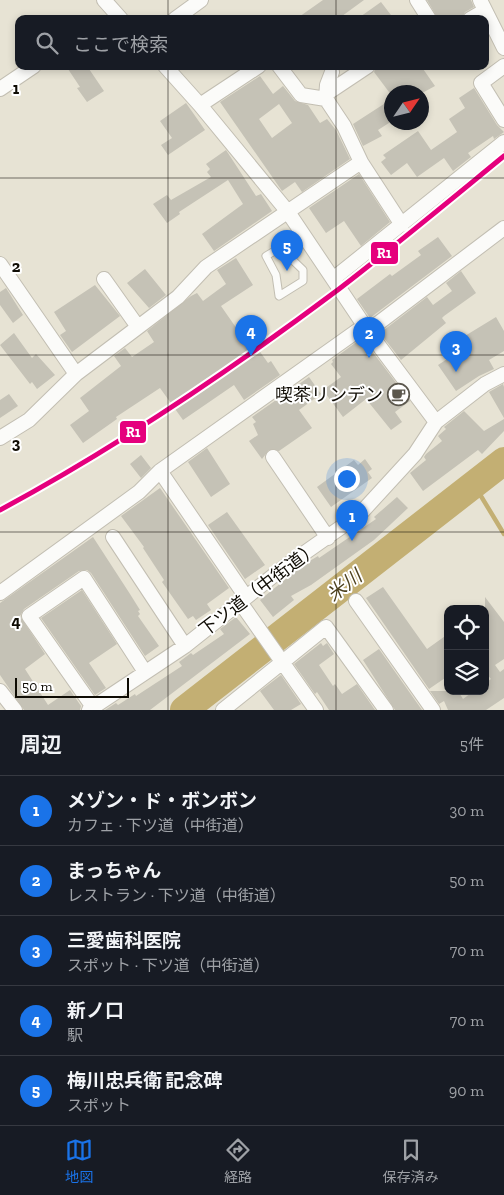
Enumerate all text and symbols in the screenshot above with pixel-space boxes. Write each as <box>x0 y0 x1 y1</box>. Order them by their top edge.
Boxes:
search box <box>15 15 489 70</box>
icon: search <box>33 29 61 57</box>
text: ここで検索 <box>73 33 168 56</box>
text: 1 <box>13 79 20 98</box>
north arrow <box>384 85 429 130</box>
pin: 5 <box>271 230 303 271</box>
line badge: R1 <box>370 241 399 265</box>
text: R1 <box>377 245 392 262</box>
text: 2 <box>12 257 21 276</box>
pin: 4 <box>235 315 267 356</box>
pin: 2 <box>353 317 385 358</box>
pin: 3 <box>440 331 472 372</box>
cafe icon: 喫茶リンデン <box>387 383 411 407</box>
place label: 喫茶リンデン <box>275 384 383 406</box>
line badge: R1 <box>119 420 147 444</box>
text: R1 <box>126 424 141 441</box>
text: 3 <box>12 434 21 453</box>
your location <box>334 466 360 492</box>
pin: 1 <box>336 500 368 541</box>
street label: 下ツ道（中街道） <box>195 537 323 641</box>
water label: 米川 <box>322 563 368 606</box>
map controls <box>444 605 489 695</box>
button: locate <box>444 605 489 650</box>
text: 4 <box>11 612 21 631</box>
button: layers <box>444 650 489 695</box>
scale bar <box>15 675 129 698</box>
text: 50 m <box>22 678 53 695</box>
text: 周辺 <box>20 732 62 757</box>
text: 5件 <box>460 735 484 754</box>
text: メゾン・ド・ボンボン <box>67 789 257 812</box>
text: 1 <box>33 801 39 820</box>
text: 30 m <box>450 801 484 820</box>
text: カフェ · 下ツ道（中街道） <box>67 816 254 835</box>
text: まっちゃん <box>67 859 161 882</box>
text: 2 <box>32 871 40 890</box>
text: 50 m <box>449 871 484 890</box>
text: レストラン · 下ツ道（中街道） <box>67 886 286 905</box>
text: 三愛歯科医院 <box>67 929 181 952</box>
text: 3 <box>32 941 40 960</box>
text: 70 m <box>450 941 484 960</box>
text: スポット · 下ツ道（中街道） <box>67 956 270 975</box>
text: 新ノ口 <box>67 999 124 1022</box>
text: 4 <box>31 1011 41 1030</box>
text: 70 m <box>450 1011 484 1030</box>
text: 駅 <box>67 1026 83 1045</box>
text: 梅川忠兵衛 記念碑 <box>67 1069 223 1092</box>
text: 5 <box>32 1081 40 1100</box>
text: 90 m <box>449 1081 484 1100</box>
text: スポット <box>67 1096 131 1115</box>
tab: 地図 <box>65 1136 93 1186</box>
tab: 経路 <box>224 1136 252 1186</box>
tab: 保存済み <box>383 1136 439 1186</box>

